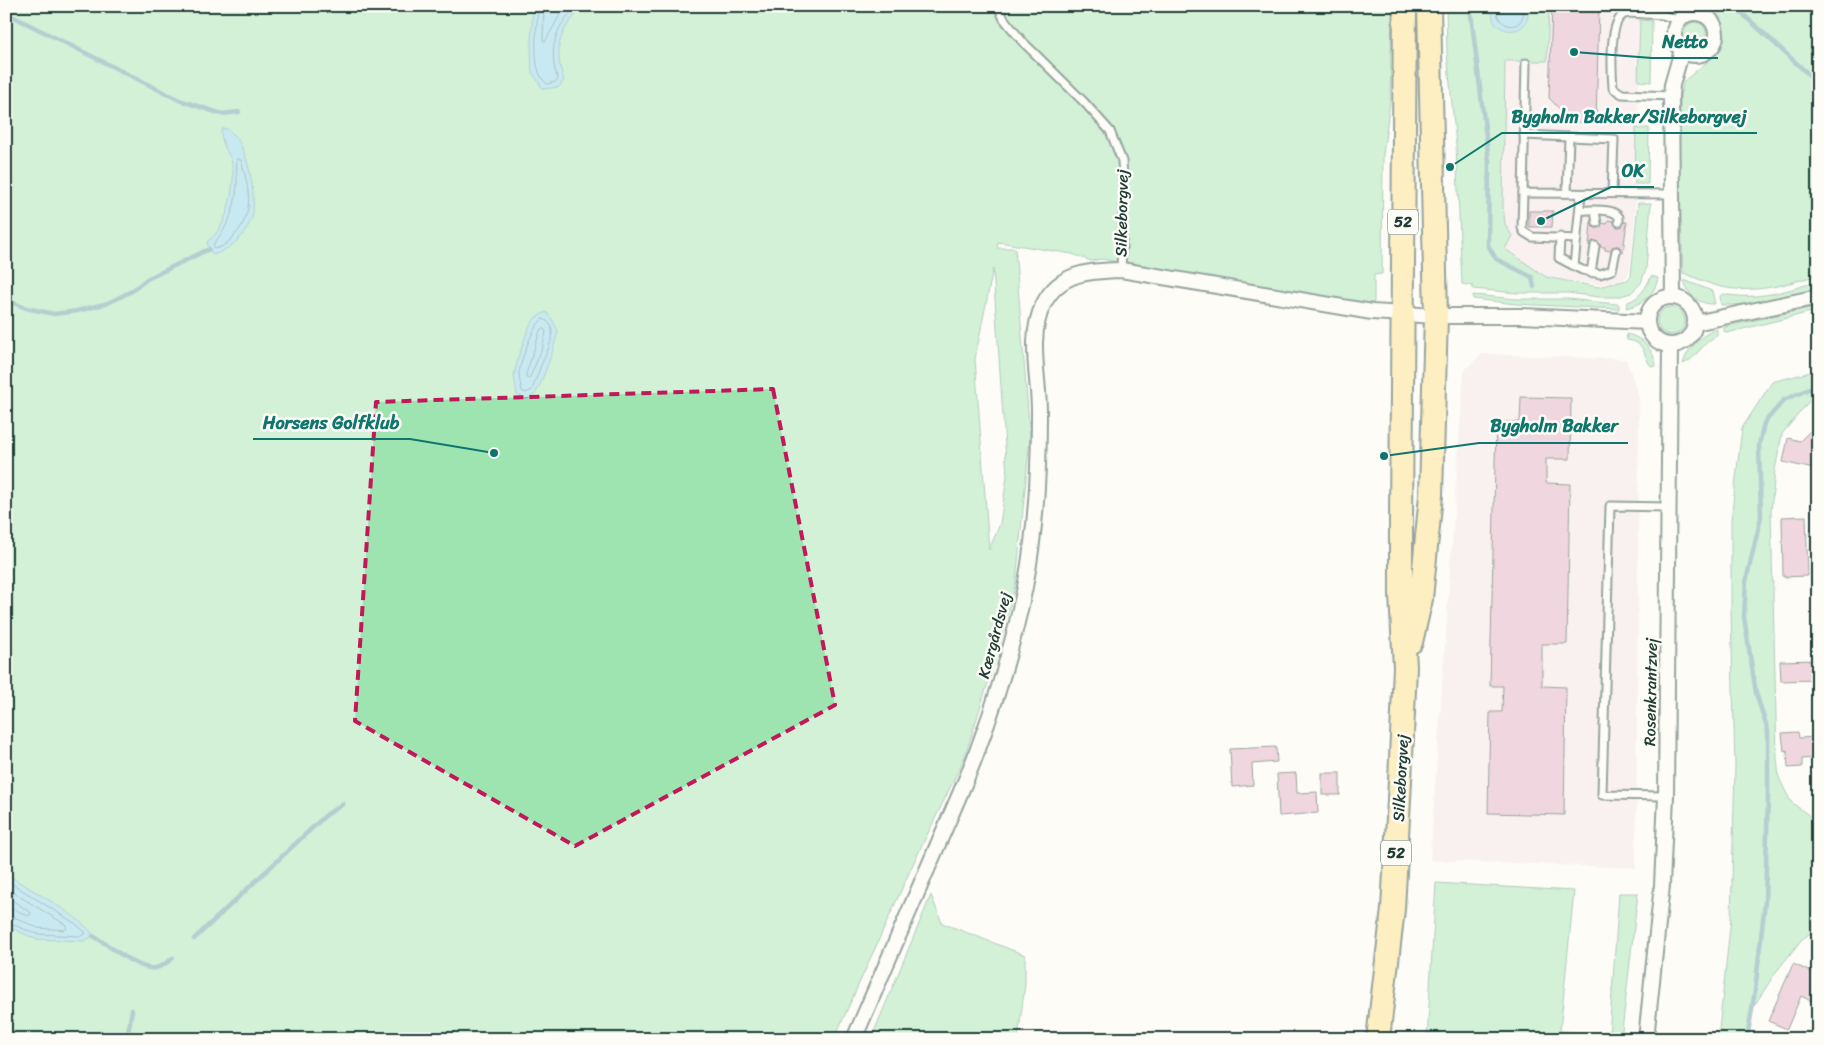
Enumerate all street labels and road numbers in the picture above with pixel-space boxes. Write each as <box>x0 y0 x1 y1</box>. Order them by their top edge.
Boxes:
street label: Silkeborgvej <box>1106 168 1137 257</box>
road number: 52 <box>1388 210 1418 234</box>
street label: Kærgårdsvej <box>969 588 1020 682</box>
street label: Rosenkrantzvej <box>1635 636 1666 746</box>
street label: Silkeborgvej <box>1384 733 1417 823</box>
road number: 52 <box>1381 840 1411 866</box>

